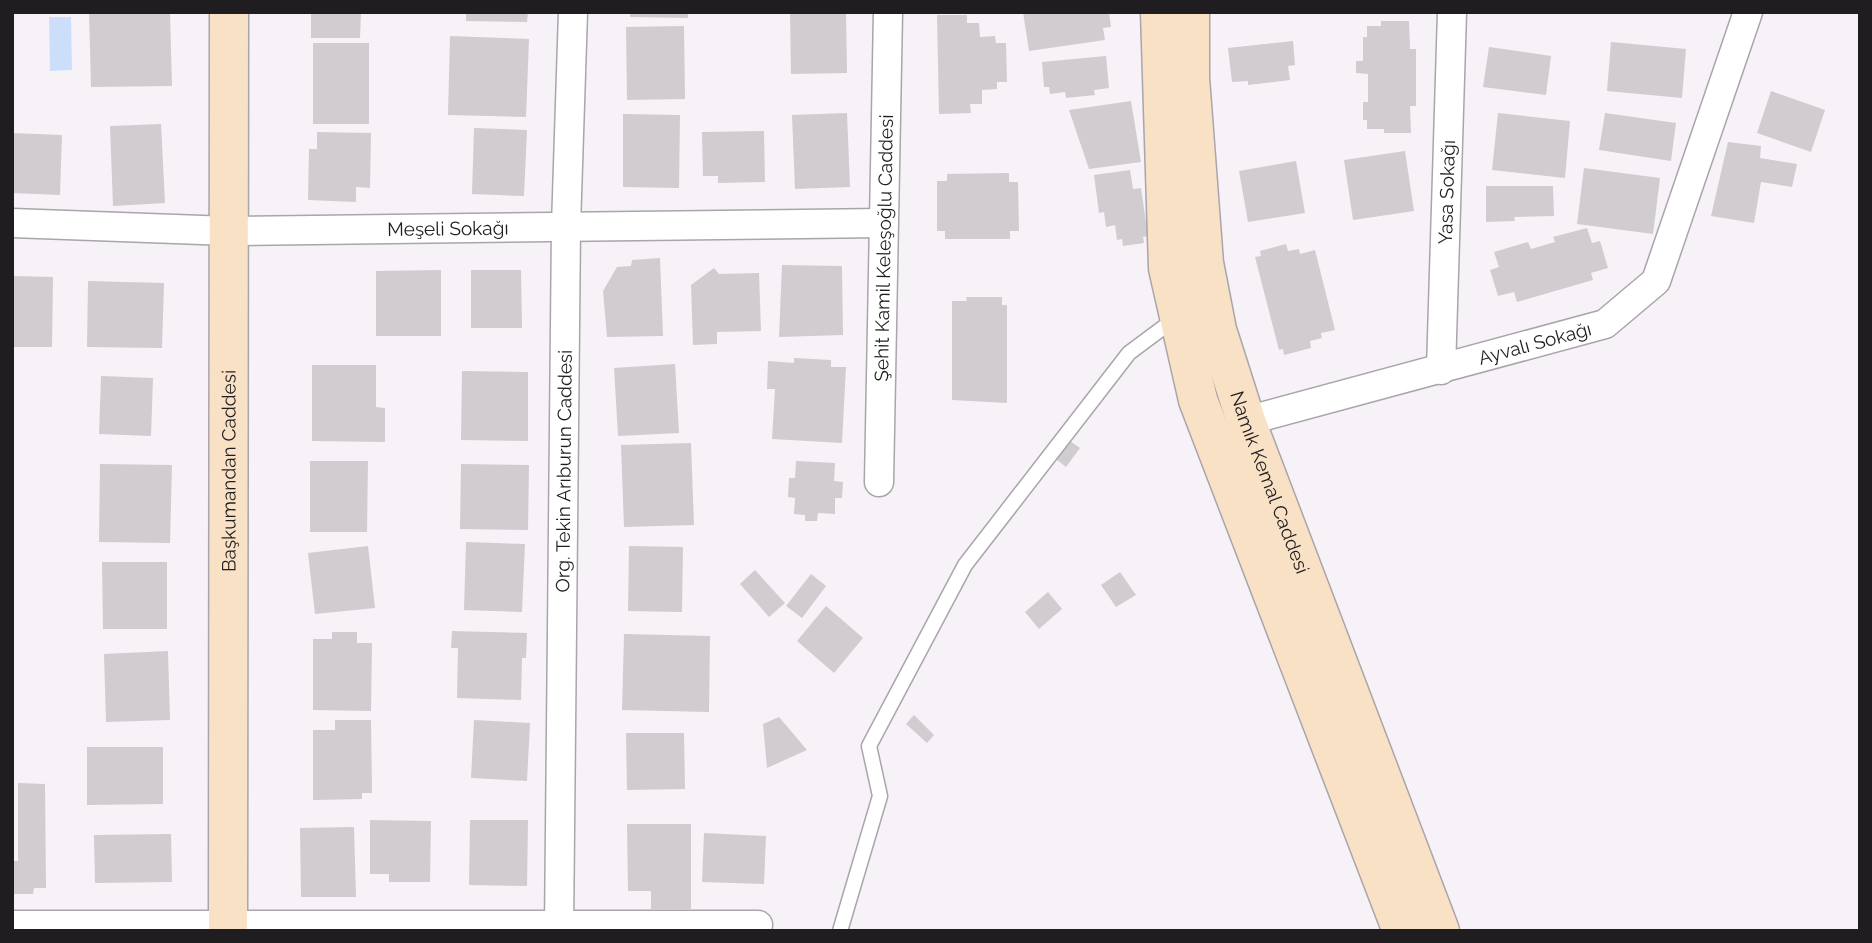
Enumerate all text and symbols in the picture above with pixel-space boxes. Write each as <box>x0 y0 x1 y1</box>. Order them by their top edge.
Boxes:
street label: Şehit Kamil Keleşoğlu Caddesi <box>870 114 897 382</box>
street label: Yasa Sokağı <box>1434 139 1459 245</box>
street label: Meşeli Sokağı <box>387 217 509 240</box>
street label: Ayvalı Sokağı <box>1476 317 1594 369</box>
street label: Org. Tekin Arıburun Caddesi <box>551 350 576 592</box>
street label: Başkumandan Caddesi <box>217 370 240 572</box>
street label: Namık Kemal Caddesi <box>1226 388 1314 577</box>

